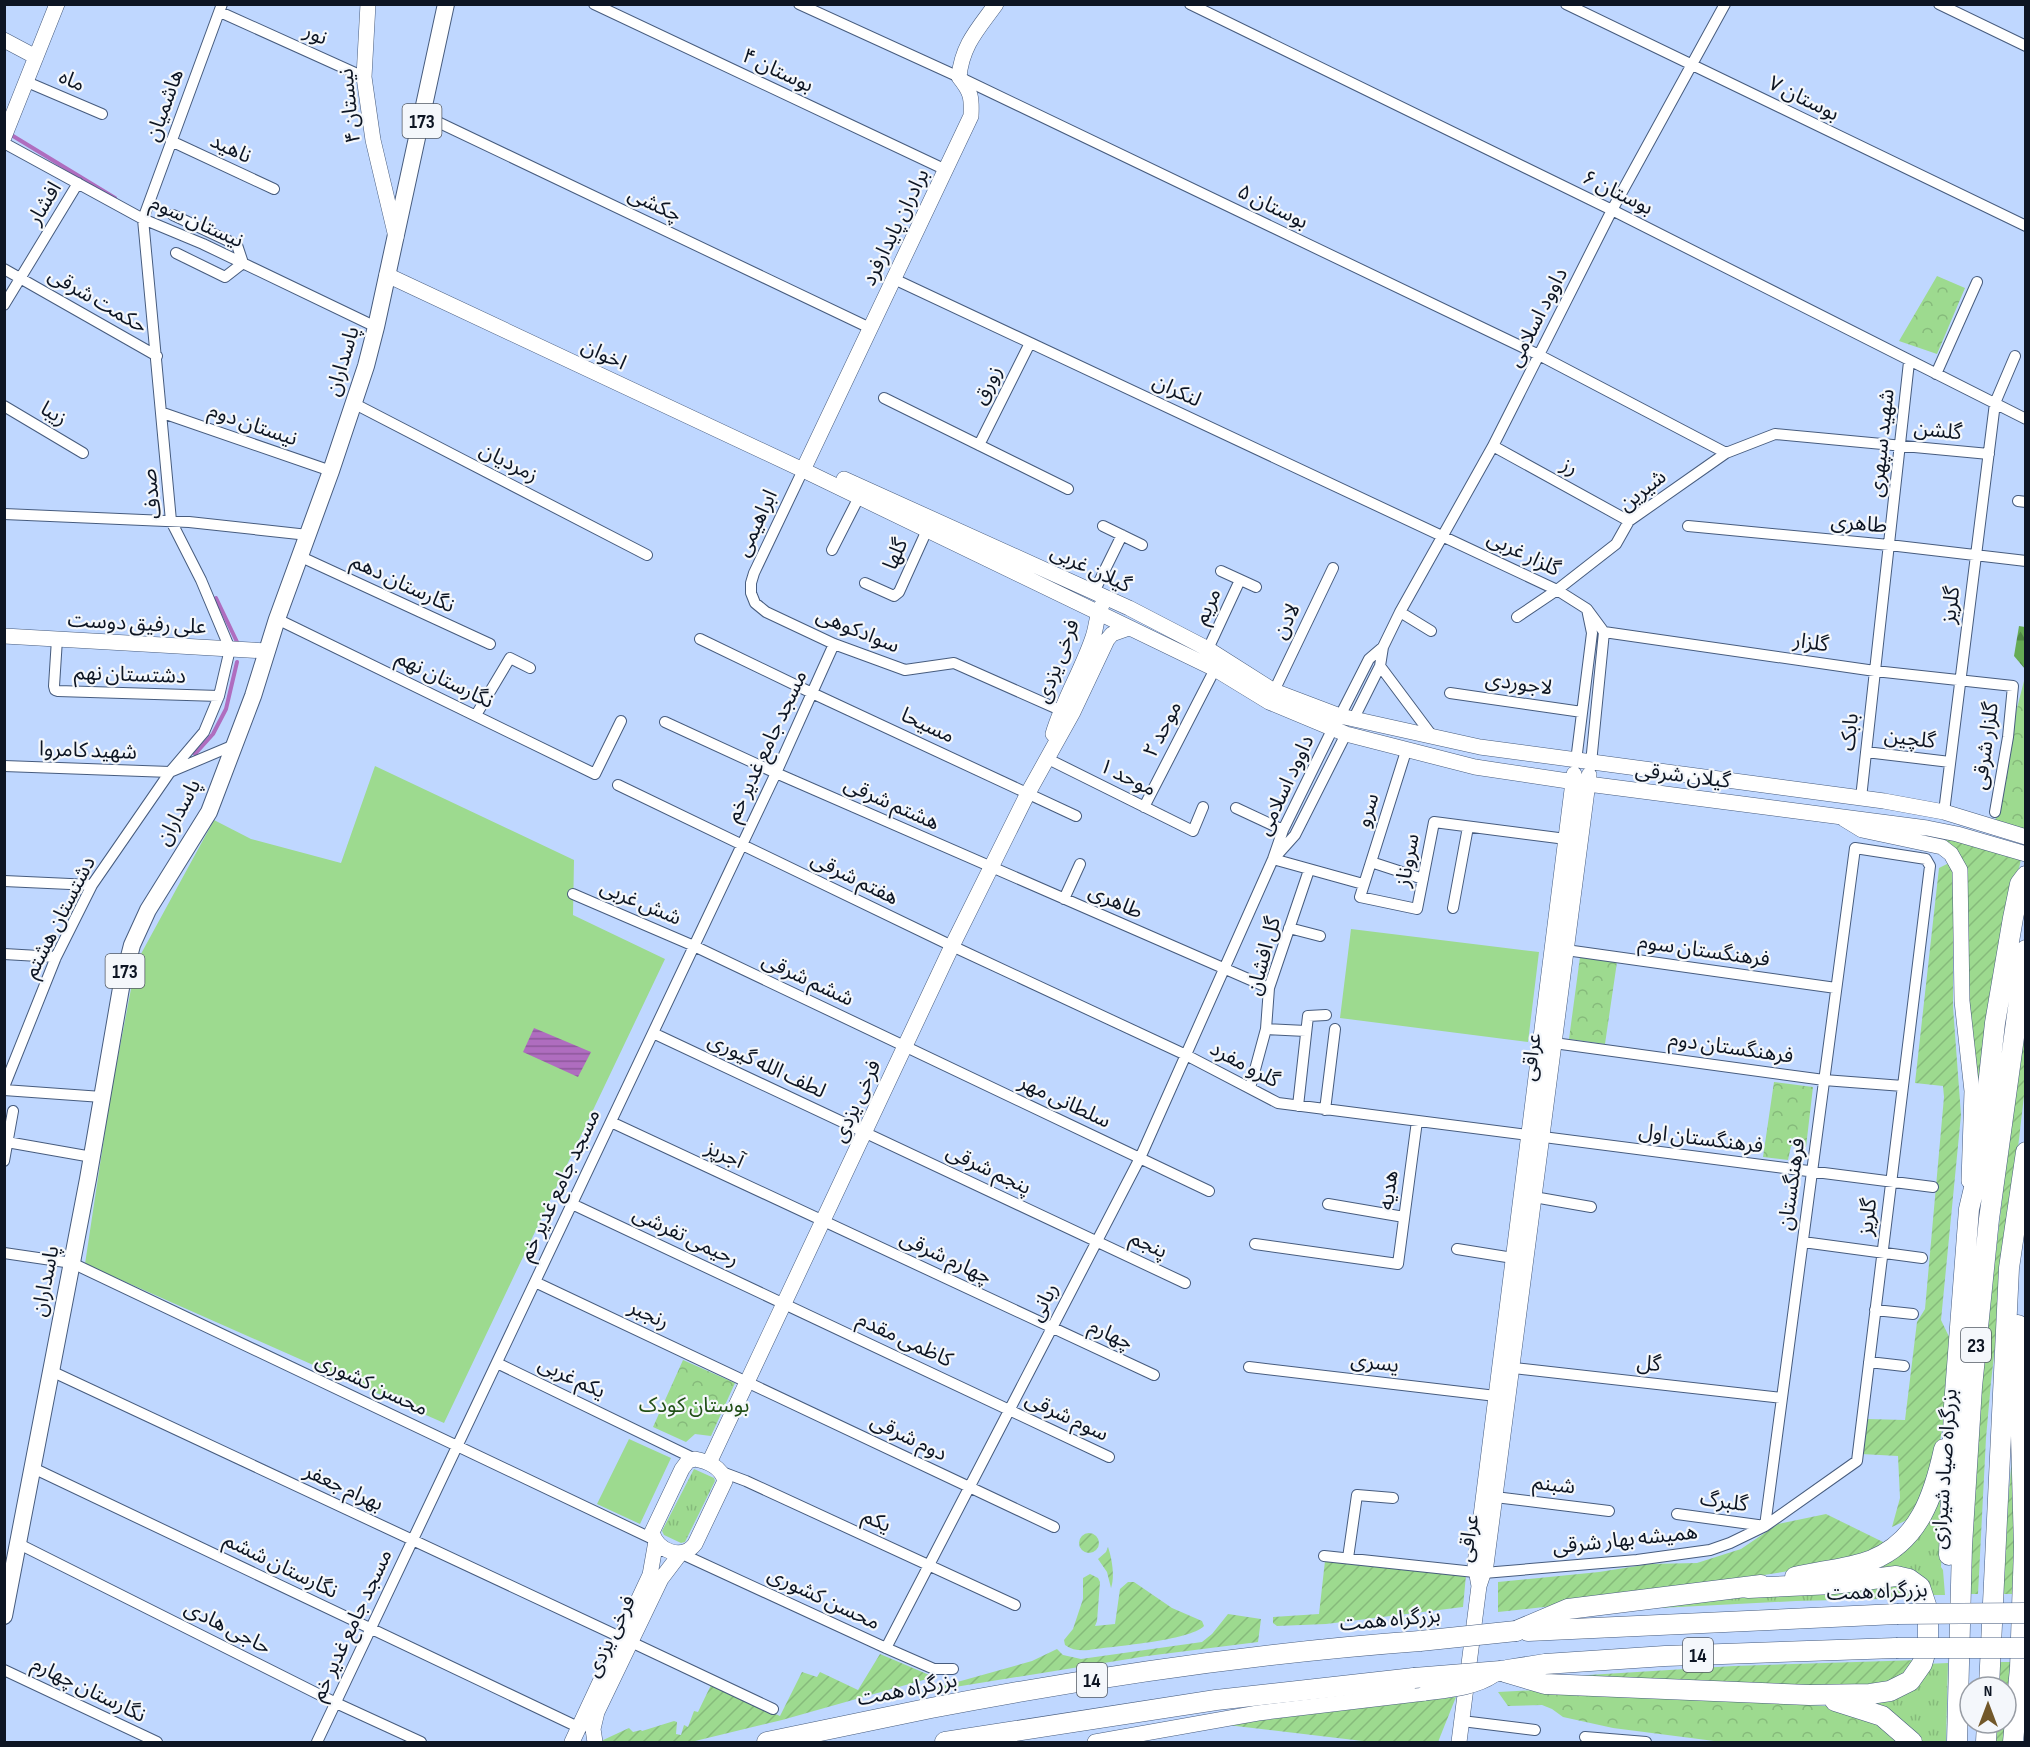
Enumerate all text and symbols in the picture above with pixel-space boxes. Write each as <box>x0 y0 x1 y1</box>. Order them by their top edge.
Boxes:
street label: نور <box>299 18 332 51</box>
street label: بوستان ۴ <box>738 43 817 98</box>
street label: ماه <box>55 64 88 97</box>
street label: هاشمیان <box>140 66 189 145</box>
street label: نیستان ۴ <box>333 67 366 145</box>
street label: بوستان ۷ <box>1764 71 1843 126</box>
road number: 173 <box>402 104 442 138</box>
street label: ناهید <box>206 128 255 169</box>
street label: برادران پایدارفرد <box>856 164 935 290</box>
street label: بوستان ۶ <box>1578 165 1657 220</box>
street label: افشار <box>21 177 67 230</box>
street label: بوستان ۵ <box>1233 179 1312 234</box>
street label: چکشی <box>624 181 686 228</box>
street label: نیستان سوم <box>145 190 247 256</box>
street label: حکمت شرقی <box>44 262 152 339</box>
street label: داوود اسلامی <box>1502 264 1573 371</box>
street label: پاسداران <box>320 323 365 399</box>
street label: اخوان <box>577 333 630 376</box>
street label: زورق <box>967 362 1008 409</box>
street label: لنکران <box>1149 368 1205 412</box>
street label: شهید سپهری <box>1863 388 1900 498</box>
street label: زیبا <box>36 396 72 431</box>
street label: نیستان دوم <box>204 398 301 454</box>
street label: گلشن <box>1913 416 1964 445</box>
street label: زمردیان <box>475 437 542 488</box>
street label: رز <box>1556 451 1583 481</box>
street label: شیرین <box>1613 464 1671 517</box>
street label: صدف <box>136 467 167 521</box>
street label: ابراهیمی <box>730 486 783 561</box>
street label: طاهری <box>1830 509 1888 538</box>
street label: گلزار غربی <box>1483 525 1565 582</box>
street label: گلها <box>878 534 913 574</box>
street label: گیلان غربی <box>1046 539 1135 598</box>
street label: نگارستان دهم <box>346 549 459 620</box>
street label: مریم <box>1188 584 1228 629</box>
street label: گلریز <box>1936 585 1965 626</box>
street label: لادن <box>1267 599 1306 643</box>
street label: سوادکوهی <box>813 602 903 658</box>
street label: علی رفیق دوست <box>67 607 207 640</box>
street label: فرخی یزدی <box>1030 616 1085 707</box>
street label: گلزار <box>1791 628 1831 657</box>
street label: نگارستان نهم <box>391 645 498 716</box>
street label: دشتستان نهم <box>74 660 186 691</box>
street label: مسجد جامع غدیر خم <box>720 666 814 827</box>
street label: لاجوردی <box>1484 666 1554 701</box>
street label: موحد ۲ <box>1138 697 1187 762</box>
street label: گلزار شرقی <box>1967 701 2004 791</box>
street label: مسیحا <box>897 702 959 749</box>
street label: بابک <box>1835 712 1864 752</box>
street label: گلچین <box>1883 723 1937 754</box>
street label: داوود اسلامی <box>1251 731 1320 839</box>
street label: شهید کامروا <box>39 736 137 765</box>
street label: موحد ۱ <box>1095 753 1160 802</box>
street label: گیلان شرقی <box>1634 757 1732 794</box>
street label: هشتم شرقی <box>839 771 943 837</box>
street label: پاسداران <box>151 775 206 850</box>
street label: سرو <box>1350 790 1385 830</box>
street label: سروناز <box>1390 831 1425 890</box>
street label: هفتم شرقی <box>806 847 903 912</box>
street label: دشتستان هشتم <box>18 852 103 983</box>
street label: شش غربی <box>596 874 685 931</box>
street label: طاهری <box>1085 879 1147 924</box>
street label: گل افشان <box>1241 914 1286 998</box>
street label: فرهنگستان سوم <box>1636 929 1771 975</box>
street label: ششم شرقی <box>757 947 858 1013</box>
road number: 173 <box>106 954 144 988</box>
street label: فرهنگستان دوم <box>1666 1026 1795 1072</box>
street label: لطف الله گیوری <box>704 1027 830 1104</box>
street label: عراقی <box>1516 1032 1547 1083</box>
street label: گلرو مفرد <box>1206 1036 1284 1093</box>
street label: فرخی یزدی <box>827 1056 886 1146</box>
street label: سلطانی مهر <box>1014 1069 1115 1134</box>
street label: مسجد جامع غدیر خم <box>513 1105 607 1266</box>
street label: فرهنگستان اول <box>1637 1118 1765 1159</box>
street label: آجرپز <box>701 1134 749 1175</box>
street label: فرهنگستان <box>1773 1136 1810 1232</box>
street label: پنجم شرقی <box>941 1139 1035 1202</box>
street label: هدیه <box>1373 1169 1404 1211</box>
street label: گلریز <box>1853 1197 1882 1238</box>
street label: رحیمی تفرشی <box>629 1201 743 1272</box>
street label: چهارم شرقی <box>895 1225 996 1292</box>
street label: پنجم <box>1125 1225 1172 1266</box>
street label: پاسداران <box>26 1244 65 1319</box>
street label: ربانی <box>1023 1279 1064 1326</box>
street label: رنجبر <box>624 1294 673 1335</box>
street label: کاظمی مقدم <box>852 1306 957 1375</box>
street label: چهارم <box>1083 1313 1137 1358</box>
road number: 23 <box>1961 1328 1991 1362</box>
street label: یسری <box>1349 1347 1400 1378</box>
street label: محسن کشوری <box>312 1348 432 1421</box>
street label: گل <box>1636 1350 1663 1377</box>
street label: یکم غربی <box>533 1351 609 1406</box>
street label: سوم شرقی <box>1020 1386 1112 1449</box>
street label: بزرگراه صیاد شیرازی <box>1926 1388 1963 1550</box>
park label: بوستان کودک <box>639 1393 749 1418</box>
street label: دوم شرقی <box>865 1408 951 1469</box>
street label: بهرام جعفر <box>298 1458 387 1519</box>
street label: شبنم <box>1531 1469 1577 1501</box>
street label: گلبرگ <box>1698 1486 1750 1517</box>
street label: یکم <box>858 1503 895 1540</box>
street label: عراقی <box>1452 1512 1485 1564</box>
street label: همیشه بهار شرقی <box>1551 1519 1699 1560</box>
street label: نگارستان ششم <box>219 1527 342 1606</box>
street label: مسجد جامع غدیر خم <box>305 1545 399 1706</box>
street label: محسن کشوری <box>764 1562 884 1635</box>
street label: بزرگراه همت <box>1826 1577 1928 1606</box>
street label: فرخی یزدی <box>580 1591 641 1681</box>
street label: حاجی هادی <box>180 1595 275 1660</box>
street label: بزرگراه همت <box>1339 1603 1442 1636</box>
road number: 14 <box>1683 1638 1713 1672</box>
street label: نگارستان چهارم <box>26 1651 150 1731</box>
road number: 14 <box>1077 1663 1107 1697</box>
street label: بزرگراه همت <box>855 1668 959 1711</box>
north arrow <box>1958 1675 2018 1735</box>
text: N <box>1984 1682 1992 1701</box>

